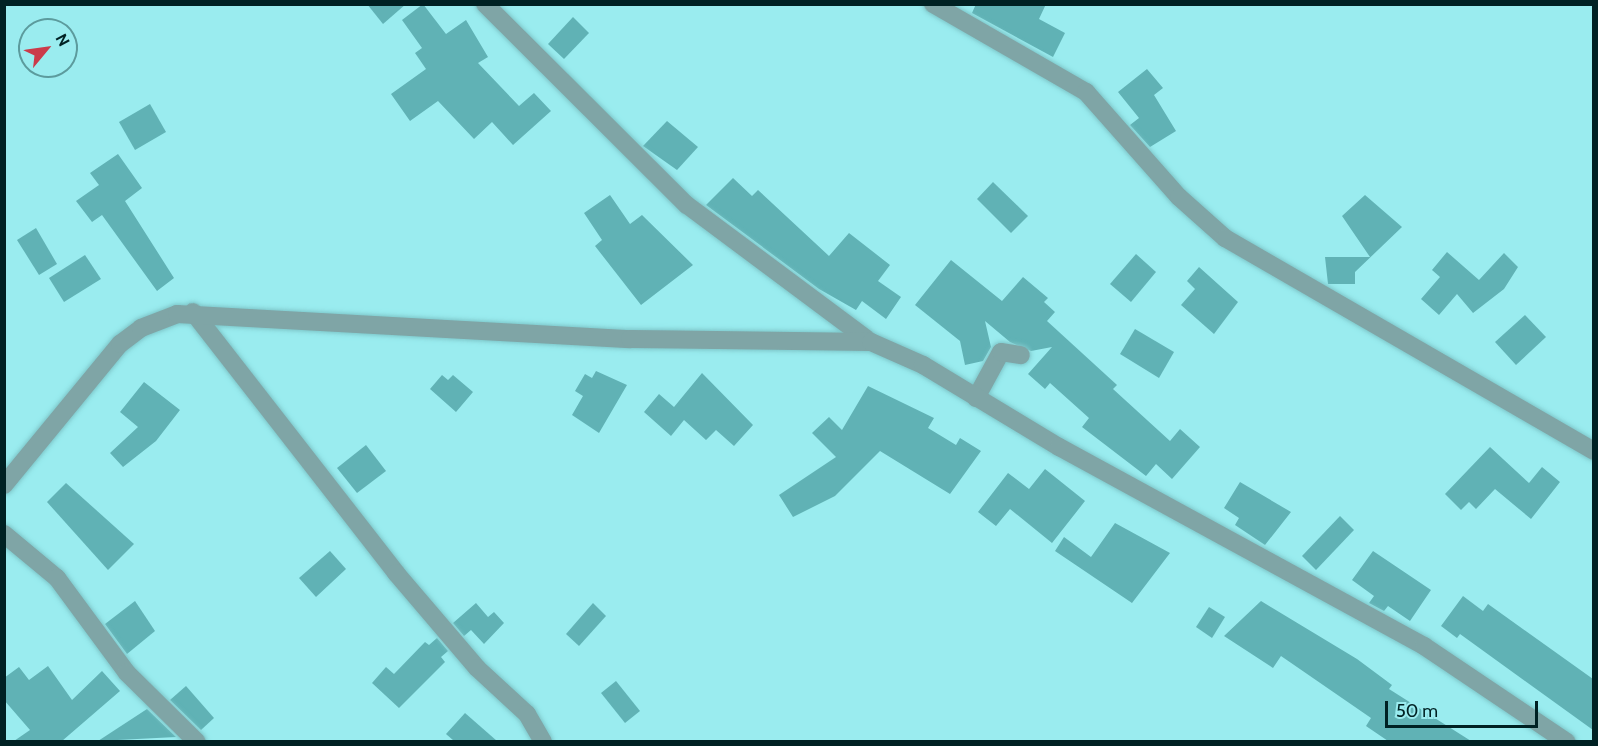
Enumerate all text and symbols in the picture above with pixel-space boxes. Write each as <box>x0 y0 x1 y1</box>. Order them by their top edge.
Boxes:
north arrow <box>18 18 78 78</box>
text: N <box>51 30 73 50</box>
scale bar <box>1388 689 1541 727</box>
text: 50 m <box>1396 700 1438 722</box>

